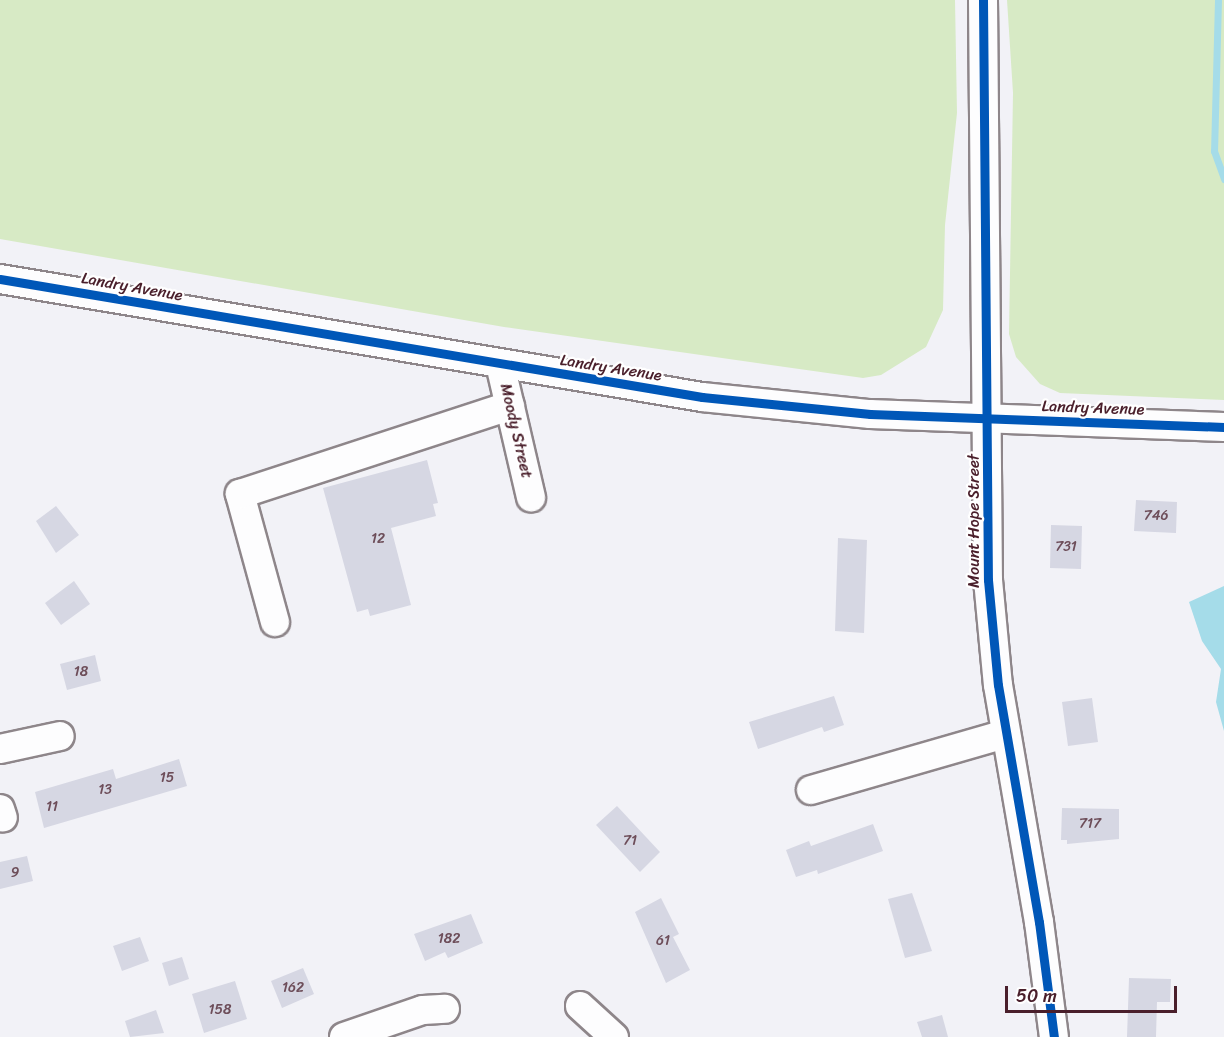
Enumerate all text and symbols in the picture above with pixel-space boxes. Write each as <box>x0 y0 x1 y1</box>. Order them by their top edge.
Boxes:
street label: Landry Avenue <box>80 269 184 305</box>
street label: Landry Avenue <box>559 350 663 386</box>
street label: Moody Street <box>496 382 536 480</box>
street label: Landry Avenue <box>1041 397 1145 419</box>
street label: Mount Hope Street <box>964 453 984 589</box>
house number: 746 <box>1144 508 1168 524</box>
house number: 12 <box>371 531 385 547</box>
house number: 731 <box>1055 539 1077 555</box>
house number: 18 <box>74 664 88 680</box>
house number: 15 <box>160 770 174 786</box>
house number: 13 <box>98 782 112 798</box>
house number: 11 <box>46 799 58 815</box>
house number: 717 <box>1079 816 1101 832</box>
house number: 71 <box>623 833 637 849</box>
house number: 9 <box>11 865 19 881</box>
house number: 182 <box>438 931 460 947</box>
house number: 61 <box>656 933 670 949</box>
scale bar <box>1008 974 1180 1012</box>
house number: 162 <box>282 980 304 996</box>
text: 50 m <box>1016 980 1057 1012</box>
house number: 158 <box>208 1002 232 1018</box>

